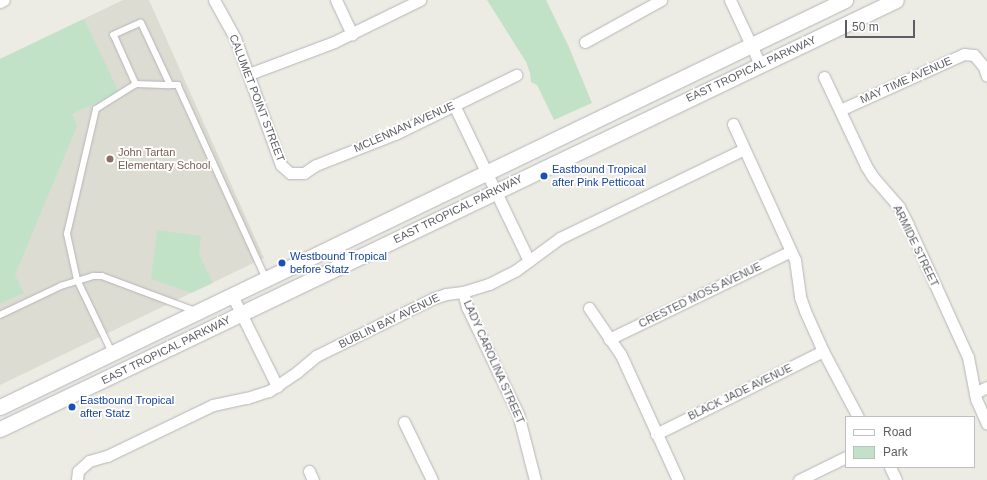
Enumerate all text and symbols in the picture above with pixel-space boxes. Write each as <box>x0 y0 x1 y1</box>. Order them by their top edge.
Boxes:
scale bar <box>847 12 917 38</box>
text: 50 m <box>852 20 879 34</box>
street label: CALUMET POINT STREET <box>227 32 287 164</box>
street label: EAST TROPICAL PARKWAY <box>683 33 819 105</box>
street label: MAY TIME AVENUE <box>858 54 954 106</box>
street label: MCLENNAN AVENUE <box>351 99 457 155</box>
place label: John Tartan Elementary School <box>118 146 210 172</box>
marker: John Tartan Elementary School <box>105 154 115 164</box>
place label: Eastbound Tropical after Pink Petticoat <box>552 163 646 189</box>
marker: Eastbound Tropical after Pink Petticoat <box>539 171 549 181</box>
street label: EAST TROPICAL PARKWAY <box>391 172 525 246</box>
street label: ARMIDE STREET <box>891 203 941 289</box>
place label: Westbound Tropical before Statz <box>290 250 387 276</box>
marker: Westbound Tropical before Statz <box>277 258 287 268</box>
street label: CRESTED MOSS AVENUE <box>636 259 764 331</box>
street label: BUBLIN BAY AVENUE <box>336 291 442 351</box>
street label: LADY CAROLINA STREET <box>461 298 527 426</box>
street label: EAST TROPICAL PARKWAY <box>99 313 233 387</box>
street label: BLACK JADE AVENUE <box>686 361 794 423</box>
place label: Eastbound Tropical after Statz <box>80 394 174 420</box>
marker: Eastbound Tropical after Statz <box>67 402 77 412</box>
legend <box>845 416 975 468</box>
text: Road <box>883 425 912 439</box>
text: Park <box>883 445 908 459</box>

